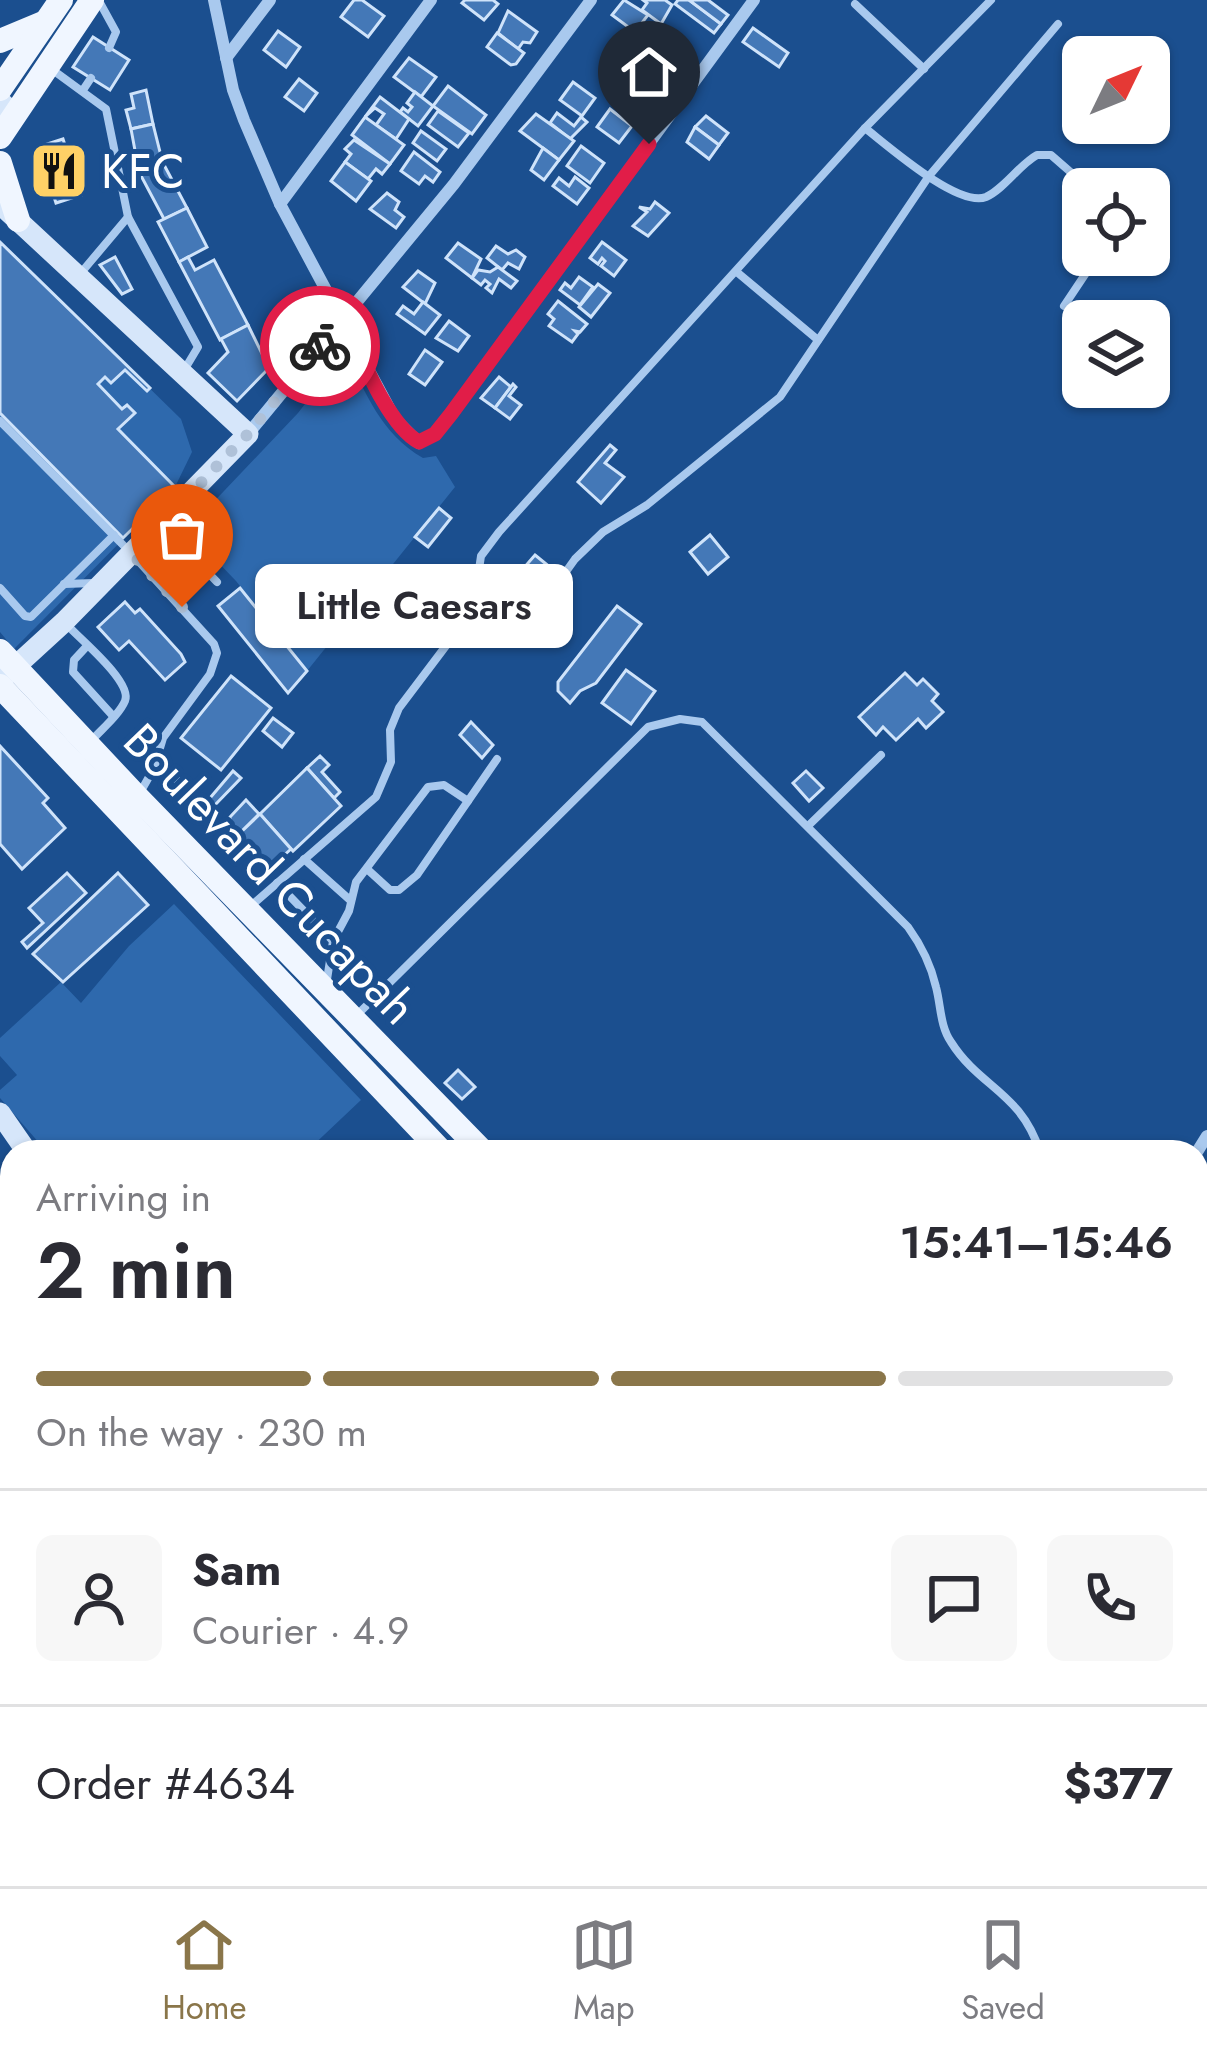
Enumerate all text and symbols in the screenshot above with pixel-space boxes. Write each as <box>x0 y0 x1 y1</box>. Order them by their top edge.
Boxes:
pin <box>598 21.0 700 144</box>
north arrow <box>1062 36 1170 144</box>
map controls <box>1062 36 1170 408</box>
icon: home <box>616 39 682 105</box>
place label: KFC <box>101 137 185 206</box>
restaurant icon: KFC <box>28 140 90 202</box>
button: locate <box>1062 168 1170 276</box>
courier <box>260 286 380 406</box>
button: layers <box>1062 300 1170 408</box>
icon: bike <box>287 313 353 379</box>
pin <box>131 484 233 607</box>
icon: bag <box>149 502 215 568</box>
callout: Little Caesars <box>254 565 572 649</box>
text: Little Caesars <box>296 577 532 634</box>
street label: Boulevard Cucapah <box>108 708 432 1040</box>
text: Arriving in <box>36 1169 211 1226</box>
text: 15:41–15:46 <box>900 1210 1173 1275</box>
text: 2 min <box>36 1215 236 1327</box>
text: On the way · 230 m <box>36 1404 367 1461</box>
button: person <box>36 1535 162 1661</box>
button: chat <box>891 1535 1017 1661</box>
button: phone <box>1047 1535 1173 1661</box>
text: Sam <box>192 1537 281 1602</box>
text: Courier · 4.9 <box>192 1602 409 1659</box>
text: Order #4634 <box>36 1751 295 1816</box>
text: $377 <box>1063 1751 1173 1816</box>
tab: Home <box>162 1912 247 2031</box>
tab: Map <box>571 1912 637 2031</box>
tab: Saved <box>961 1912 1045 2031</box>

